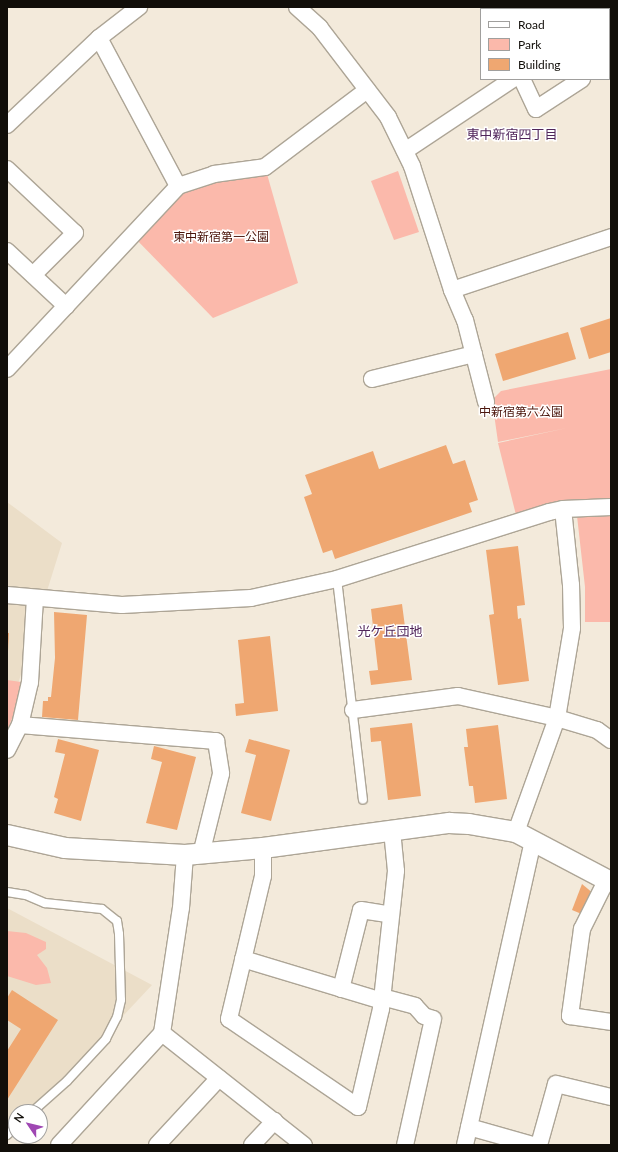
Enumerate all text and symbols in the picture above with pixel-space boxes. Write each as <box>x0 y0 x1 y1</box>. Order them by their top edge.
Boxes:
legend <box>480 8 610 80</box>
text: Road <box>518 17 545 32</box>
text: Park <box>518 37 541 52</box>
text: Building <box>518 57 561 72</box>
district label: 東中新宿四丁目 <box>467 126 557 142</box>
park label: 東中新宿第一公園 <box>173 230 269 244</box>
park label: 中新宿第六公園 <box>479 405 563 419</box>
district label: 光ケ丘団地 <box>358 623 422 639</box>
north arrow <box>8 1104 48 1144</box>
text: N <box>11 1110 26 1125</box>

